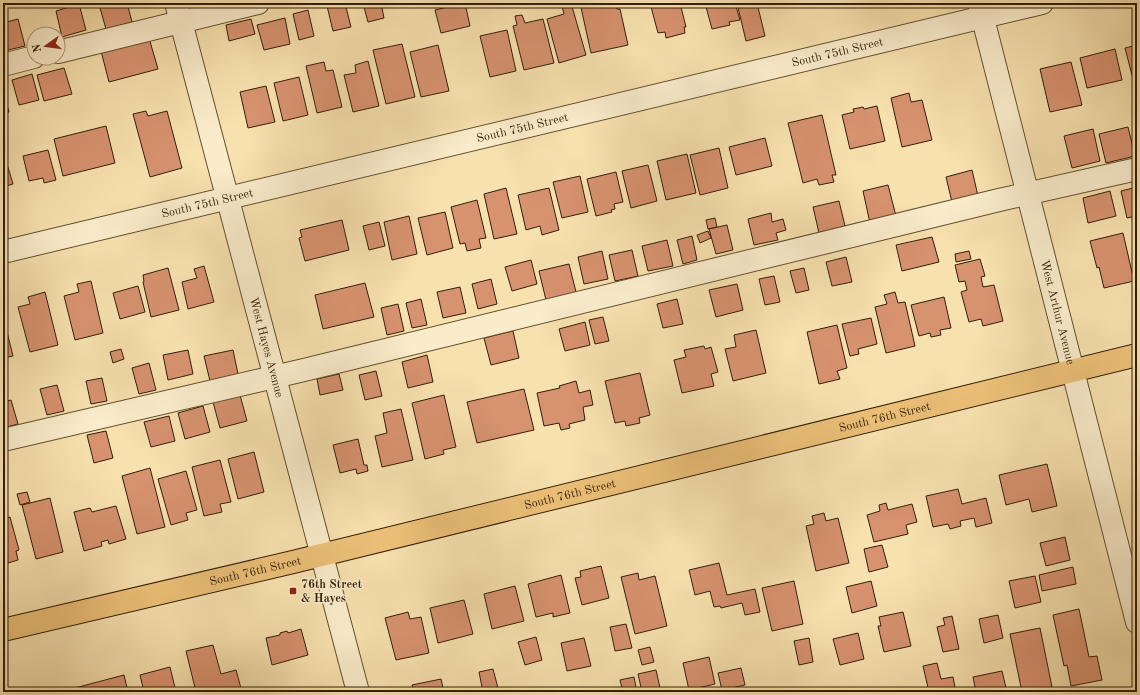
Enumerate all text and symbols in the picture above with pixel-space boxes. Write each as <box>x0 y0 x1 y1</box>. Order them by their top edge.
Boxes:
north arrow <box>26 26 66 66</box>
street label: South 75th Street <box>791 36 885 70</box>
text: N <box>31 42 44 53</box>
street label: South 75th Street <box>476 112 570 145</box>
street label: South 75th Street <box>160 187 254 221</box>
street label: West Arthur Avenue <box>1038 259 1076 366</box>
street label: West Hayes Avenue <box>247 296 285 399</box>
street label: South 76th Street <box>838 401 932 435</box>
street label: South 76th Street <box>523 478 617 512</box>
street label: South 76th Street <box>208 555 302 588</box>
place label: 76th Street & Hayes <box>301 579 363 605</box>
marker: 76th Street & Hayes <box>288 586 298 596</box>

